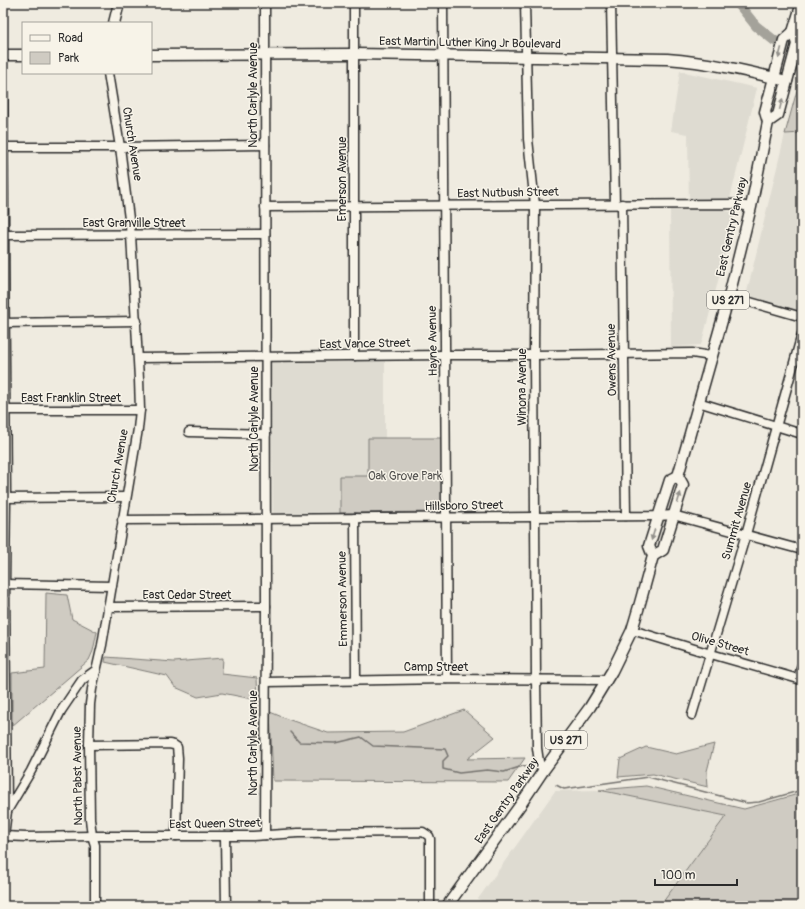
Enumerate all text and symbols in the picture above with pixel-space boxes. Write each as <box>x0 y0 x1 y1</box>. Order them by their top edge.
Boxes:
legend <box>22 22 152 74</box>
text: Road <box>58 31 83 46</box>
street label: East Martin Luther King Jr Boulevard <box>379 34 561 52</box>
street label: North Carlyle Avenue <box>246 42 261 148</box>
one-way arrow <box>777 47 783 59</box>
text: Park <box>58 51 79 66</box>
one-way arrow <box>778 97 784 110</box>
street label: Church Avenue <box>119 106 145 182</box>
street label: Emerson Avenue <box>335 136 350 222</box>
street label: East Gentry Parkway <box>713 176 751 278</box>
street label: East Nutbush Street <box>457 185 559 201</box>
street label: East Granville Street <box>82 216 186 231</box>
road number: US 271 <box>707 291 749 309</box>
street label: Hayne Avenue <box>425 306 441 376</box>
street label: Owens Avenue <box>604 323 620 397</box>
street label: East Vance Street <box>319 336 411 352</box>
street label: Winona Avenue <box>515 348 530 426</box>
street label: North Carlyle Avenue <box>247 366 262 472</box>
street label: East Franklin Street <box>21 391 121 406</box>
street label: Church Avenue <box>104 428 132 504</box>
park label: Oak Grove Park <box>368 469 442 484</box>
street label: Summit Avenue <box>719 480 755 562</box>
one-way arrow <box>676 491 682 503</box>
street label: Hillsboro Street <box>424 498 504 514</box>
one-way arrow <box>650 529 656 541</box>
street label: Emmerson Avenue <box>335 551 351 647</box>
street label: East Cedar Street <box>143 588 232 603</box>
street label: Olive Street <box>689 629 751 659</box>
street label: Camp Street <box>404 660 468 675</box>
street label: North Carlyle Avenue <box>246 690 261 796</box>
street label: North Pabst Avenue <box>70 726 86 826</box>
road number: US 271 <box>545 731 587 749</box>
street label: East Gentry Parkway <box>472 755 542 847</box>
street label: East Queen Street <box>169 816 261 832</box>
scale bar <box>655 861 737 887</box>
text: 100 m <box>661 868 696 883</box>

